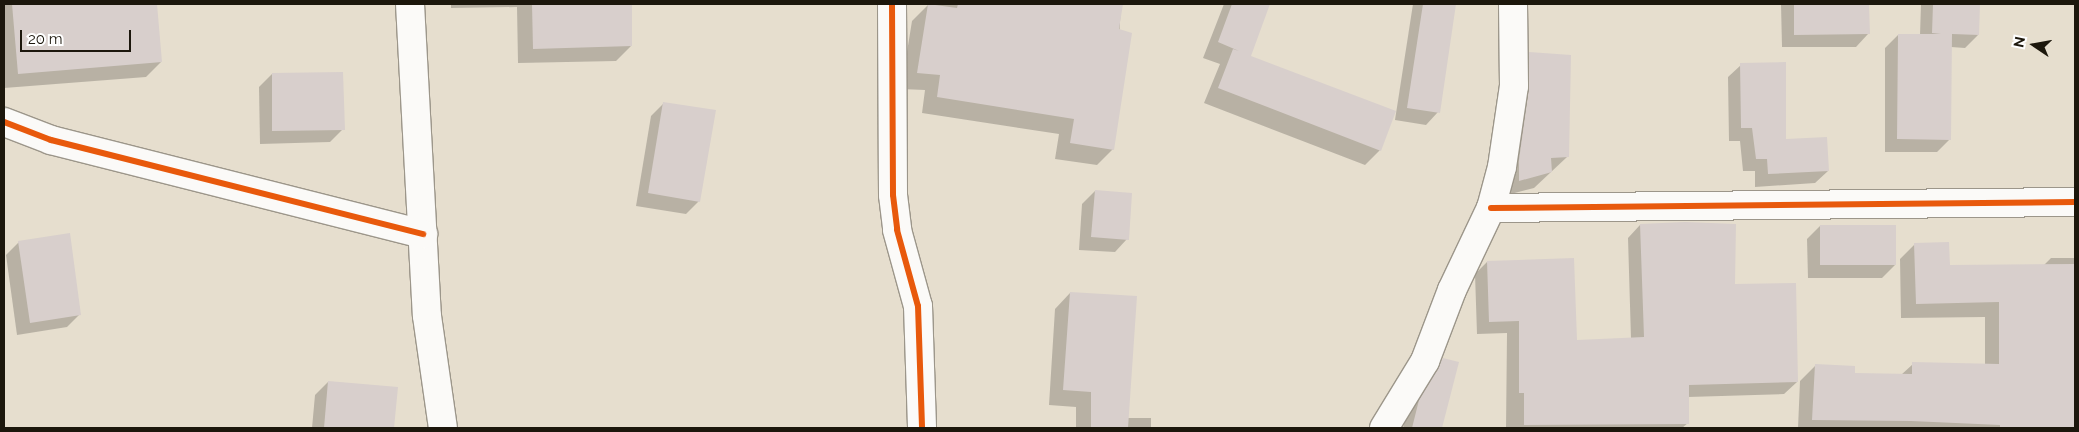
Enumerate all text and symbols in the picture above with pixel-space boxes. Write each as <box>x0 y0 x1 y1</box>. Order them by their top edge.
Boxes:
scale bar <box>22 20 134 52</box>
north arrow <box>2009 20 2059 70</box>
text: 20 m <box>28 30 63 48</box>
text: N <box>2010 35 2028 49</box>

